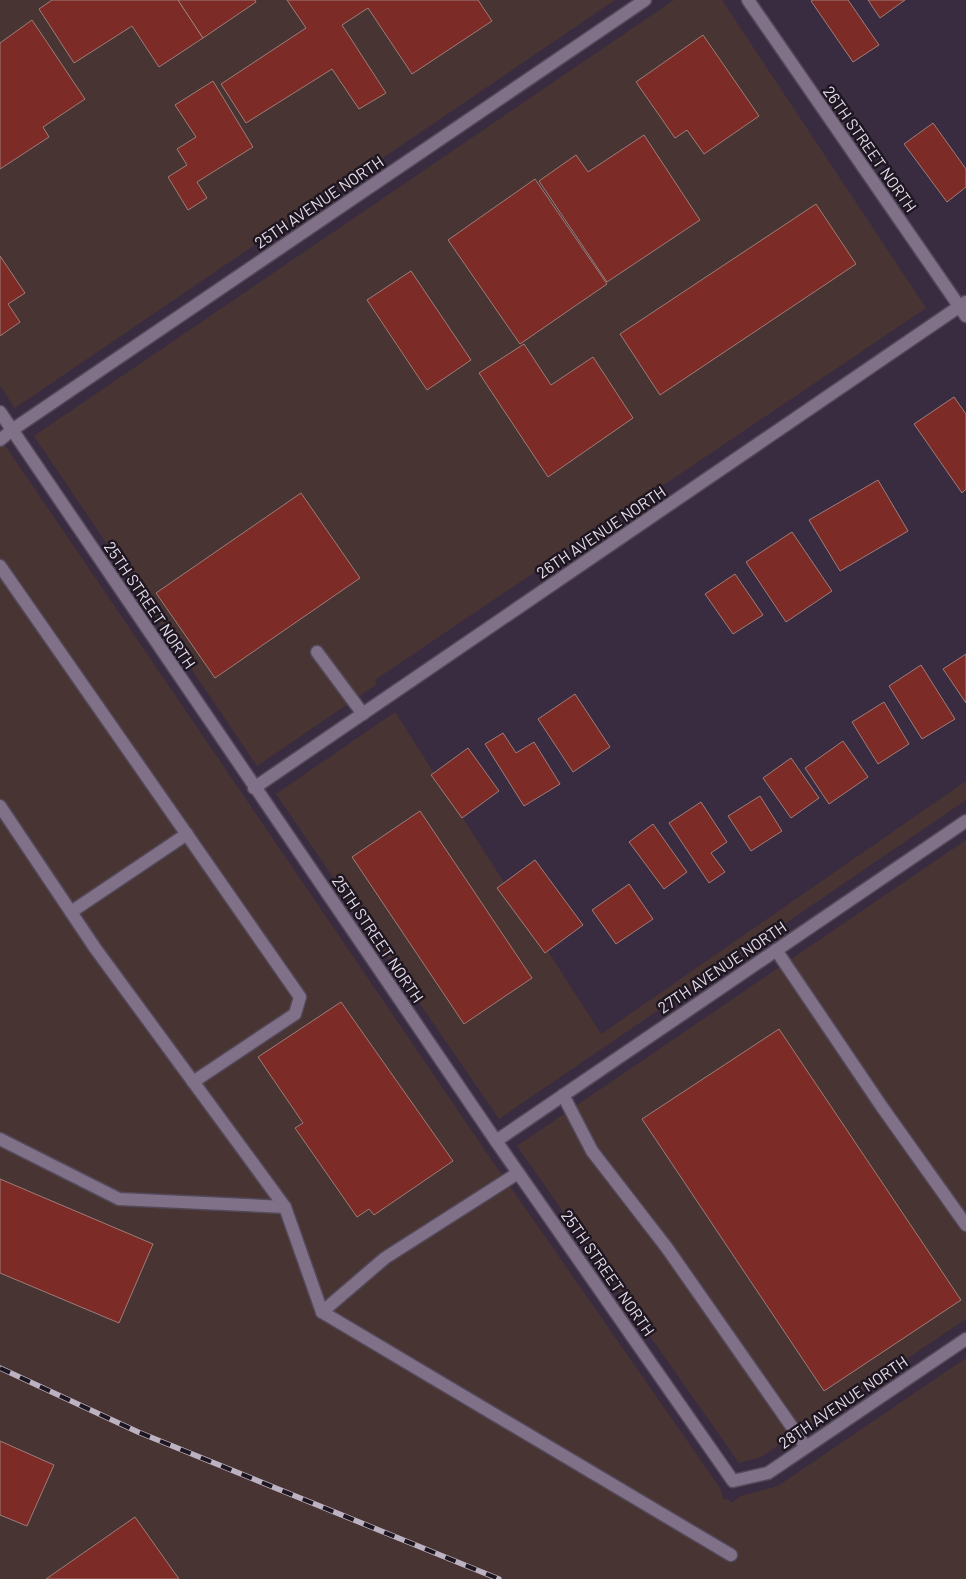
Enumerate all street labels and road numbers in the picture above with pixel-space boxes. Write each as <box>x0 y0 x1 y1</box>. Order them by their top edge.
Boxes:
street label: 26TH STREET NORTH <box>820 82 921 215</box>
street label: 25TH AVENUE NORTH <box>251 151 387 252</box>
street label: 26TH AVENUE NORTH <box>533 481 669 582</box>
street label: 25TH STREET NORTH <box>101 538 200 672</box>
street label: 25TH STREET NORTH <box>329 872 428 1006</box>
street label: 27TH AVENUE NORTH <box>654 917 790 1017</box>
street label: 25TH STREET NORTH <box>558 1206 659 1339</box>
street label: 28TH AVENUE NORTH <box>775 1351 911 1452</box>

